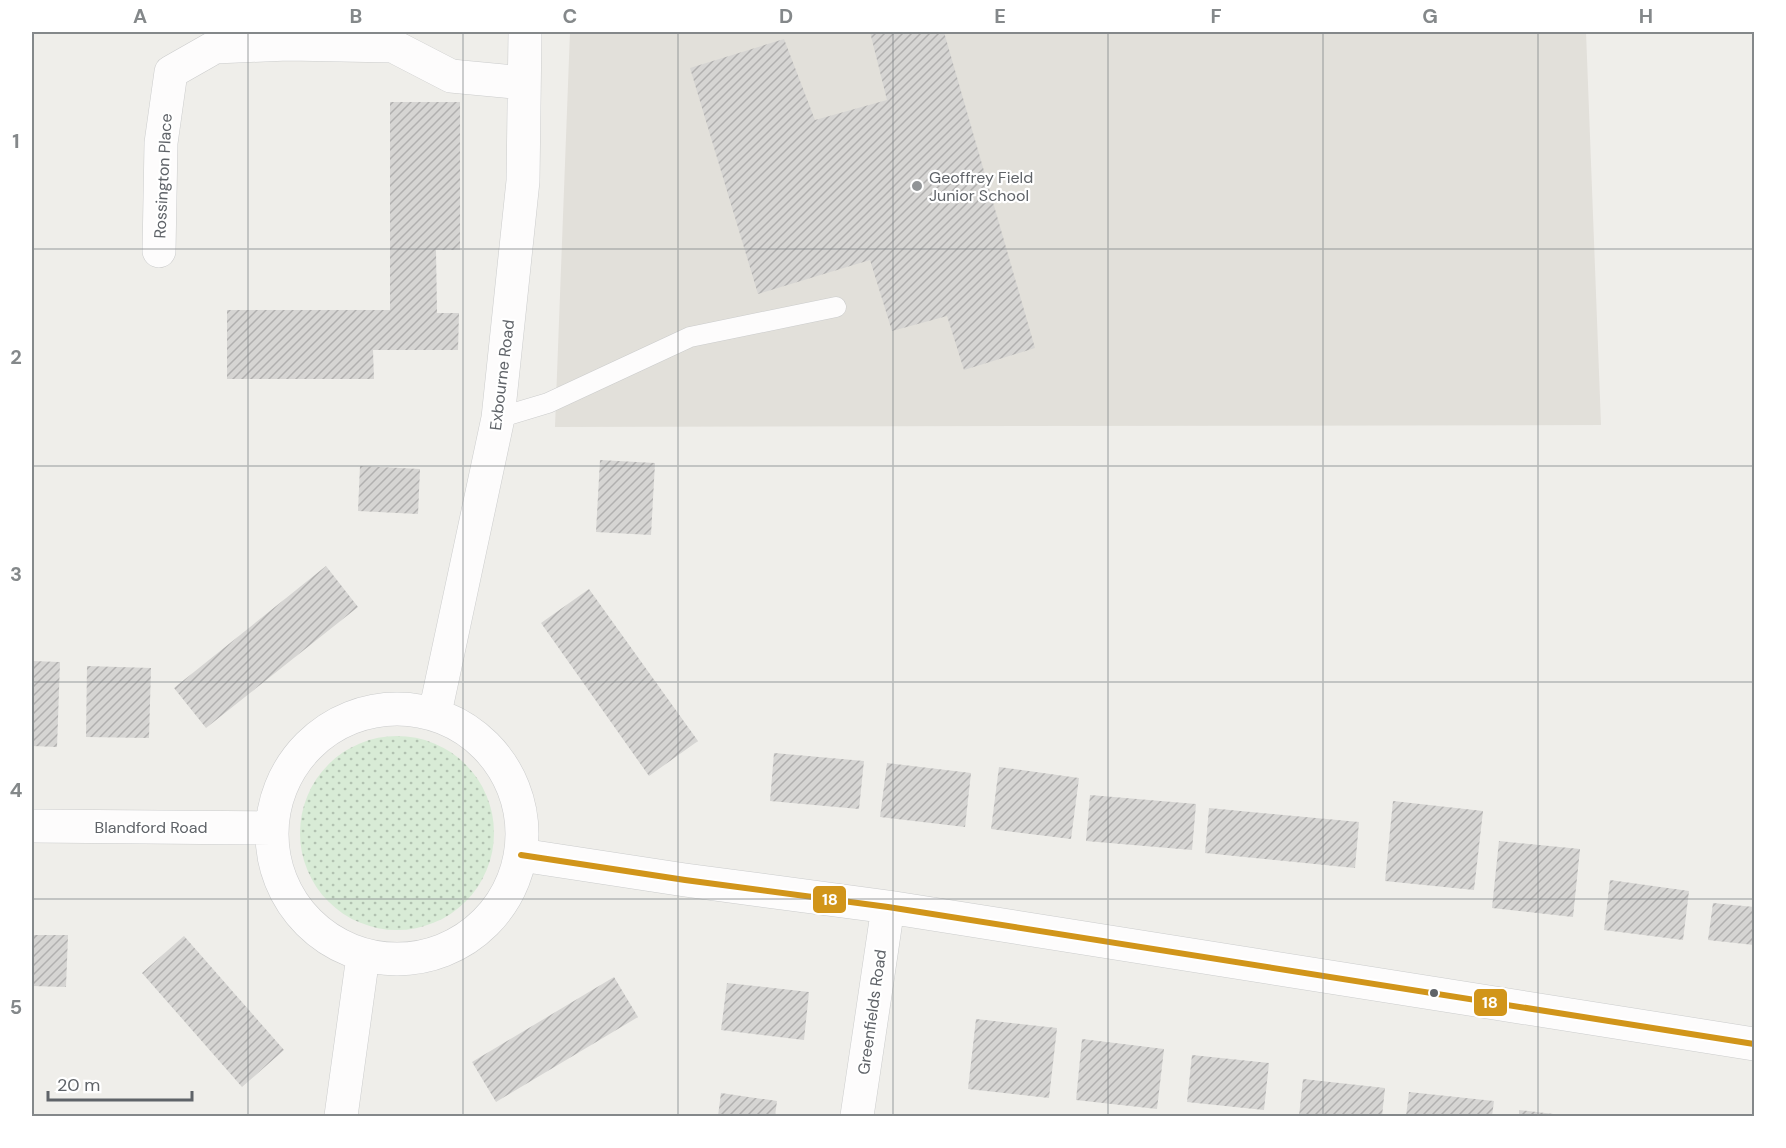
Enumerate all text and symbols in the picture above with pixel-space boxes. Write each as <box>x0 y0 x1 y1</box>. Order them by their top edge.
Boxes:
text: A <box>133 3 147 29</box>
text: B <box>350 3 362 29</box>
text: C <box>563 3 577 29</box>
text: D <box>779 3 793 29</box>
text: E <box>994 3 1006 29</box>
text: F <box>1210 3 1222 29</box>
text: G <box>1422 3 1438 29</box>
text: H <box>1639 3 1653 29</box>
street label: Rossington Place <box>149 113 177 239</box>
text: 1 <box>12 128 20 154</box>
place label: Geoffrey Field Junior School <box>929 167 1033 206</box>
marker: Geoffrey Field Junior School <box>910 179 924 193</box>
street label: Exbourne Road <box>485 318 519 432</box>
text: 2 <box>10 344 22 370</box>
text: 3 <box>10 561 22 587</box>
text: 4 <box>10 777 23 803</box>
street label: Blandford Road <box>95 817 207 838</box>
line badge: 18 <box>812 885 847 914</box>
text: 18 <box>822 889 838 910</box>
street label: Greenfields Road <box>853 948 891 1076</box>
unlabelled marker <box>1428 987 1440 999</box>
line badge: 18 <box>1473 988 1508 1017</box>
text: 18 <box>1482 992 1498 1013</box>
text: 5 <box>10 994 22 1020</box>
scale bar <box>48 1064 192 1102</box>
text: 20 m <box>57 1073 100 1097</box>

